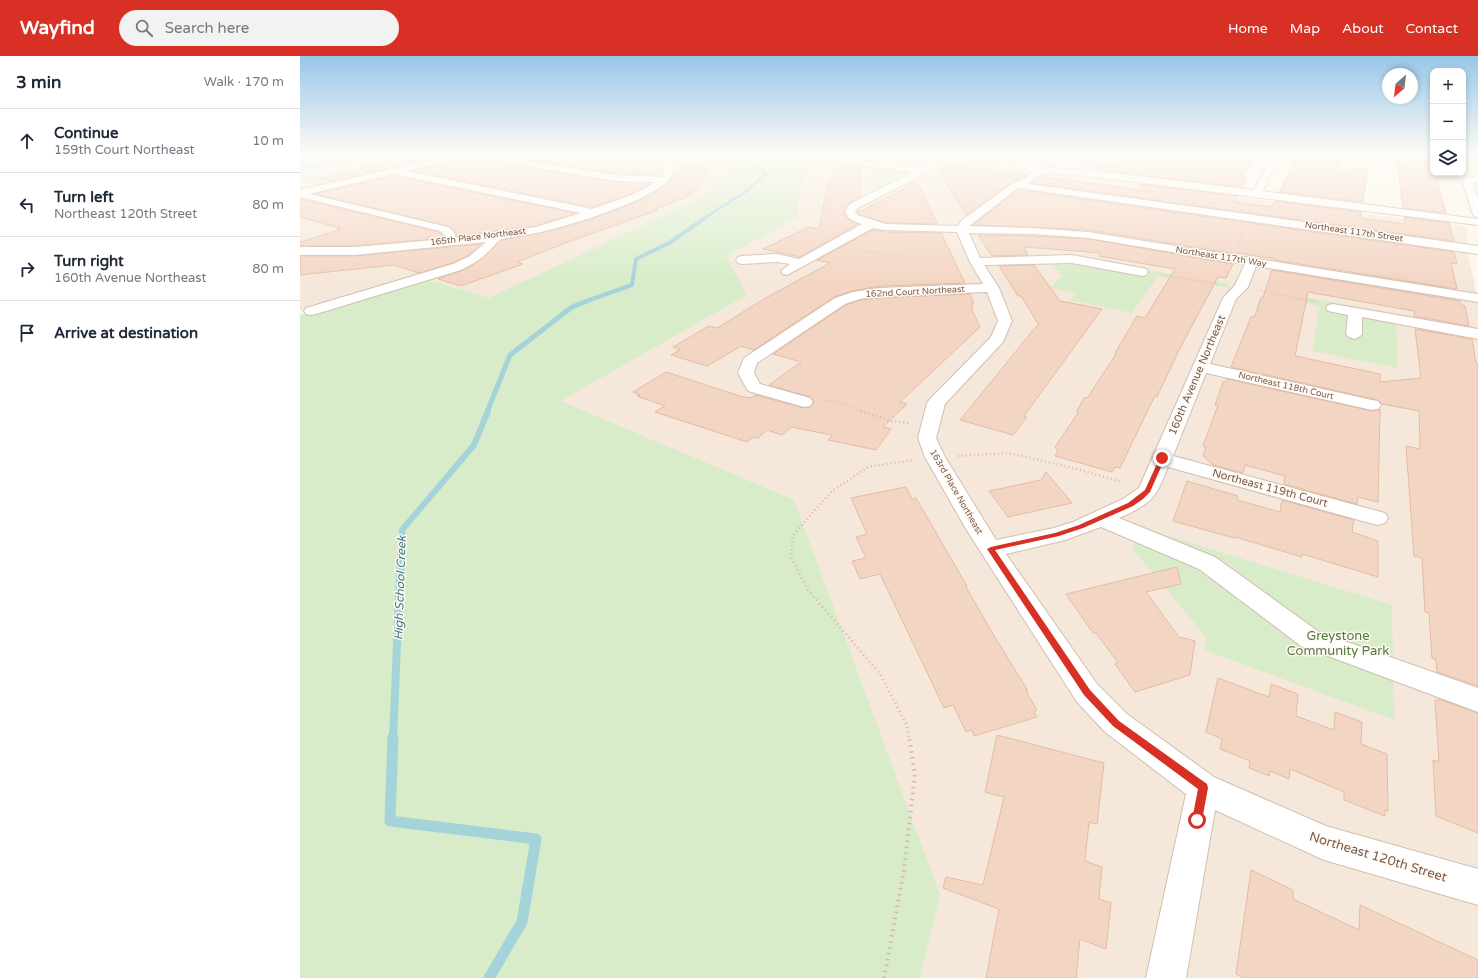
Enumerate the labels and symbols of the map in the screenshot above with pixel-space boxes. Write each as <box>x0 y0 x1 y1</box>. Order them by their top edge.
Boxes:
north arrow <box>1382 68 1418 104</box>
street label: Northeast 117th Street <box>1304 220 1404 244</box>
street label: 165th Place Northeast <box>429 226 527 248</box>
street label: Northeast 117th Way <box>1175 244 1267 270</box>
street label: 162nd Court Northeast <box>865 284 966 300</box>
street label: 160th Avenue Northeast <box>1166 313 1228 437</box>
street label: Northeast 118th Court <box>1237 370 1335 402</box>
street label: 163rd Place Northeast <box>927 447 985 537</box>
route end <box>1153 449 1171 467</box>
street label: Northeast 119th Court <box>1211 466 1329 510</box>
water label: High School Creek <box>391 534 409 640</box>
park label: Greystone Community Park <box>1287 628 1389 659</box>
route start <box>1188 811 1206 829</box>
street label: Northeast 120th Street <box>1307 828 1449 886</box>

